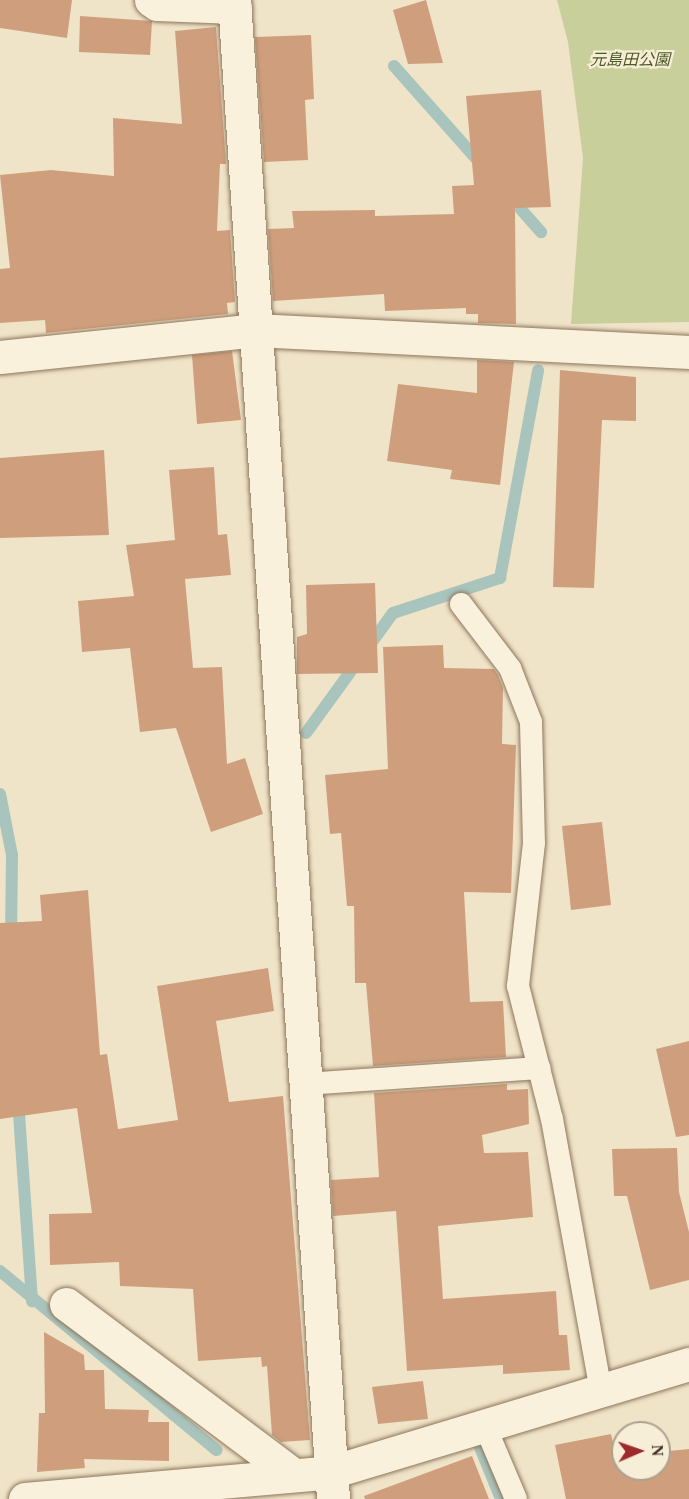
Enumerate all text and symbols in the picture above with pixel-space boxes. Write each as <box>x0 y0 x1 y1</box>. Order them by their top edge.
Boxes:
park label: 元島田公園 <box>590 50 670 70</box>
north arrow <box>611 1421 671 1481</box>
text: N <box>649 1444 666 1456</box>

